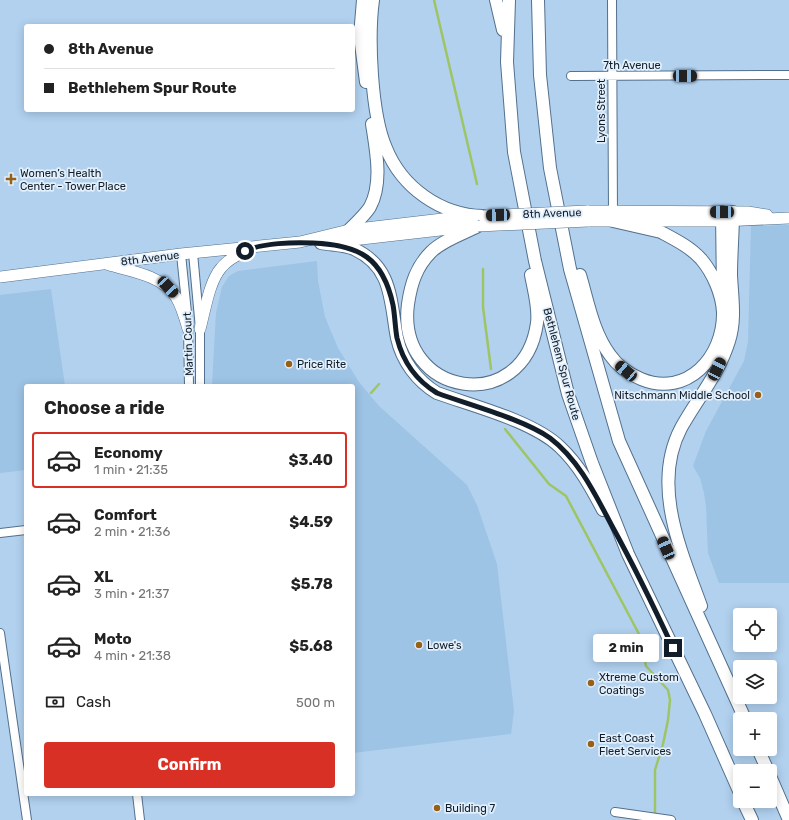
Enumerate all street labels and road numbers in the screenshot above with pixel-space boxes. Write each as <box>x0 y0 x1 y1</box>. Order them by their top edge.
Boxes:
street label: 7th Avenue <box>603 59 661 72</box>
street label: Lyons Street <box>595 78 608 143</box>
street label: 8th Avenue <box>522 206 582 221</box>
street label: 8th Avenue <box>120 248 180 269</box>
street label: Bethlehem Spur Route <box>540 307 583 422</box>
street label: Martin Court <box>181 311 196 376</box>

